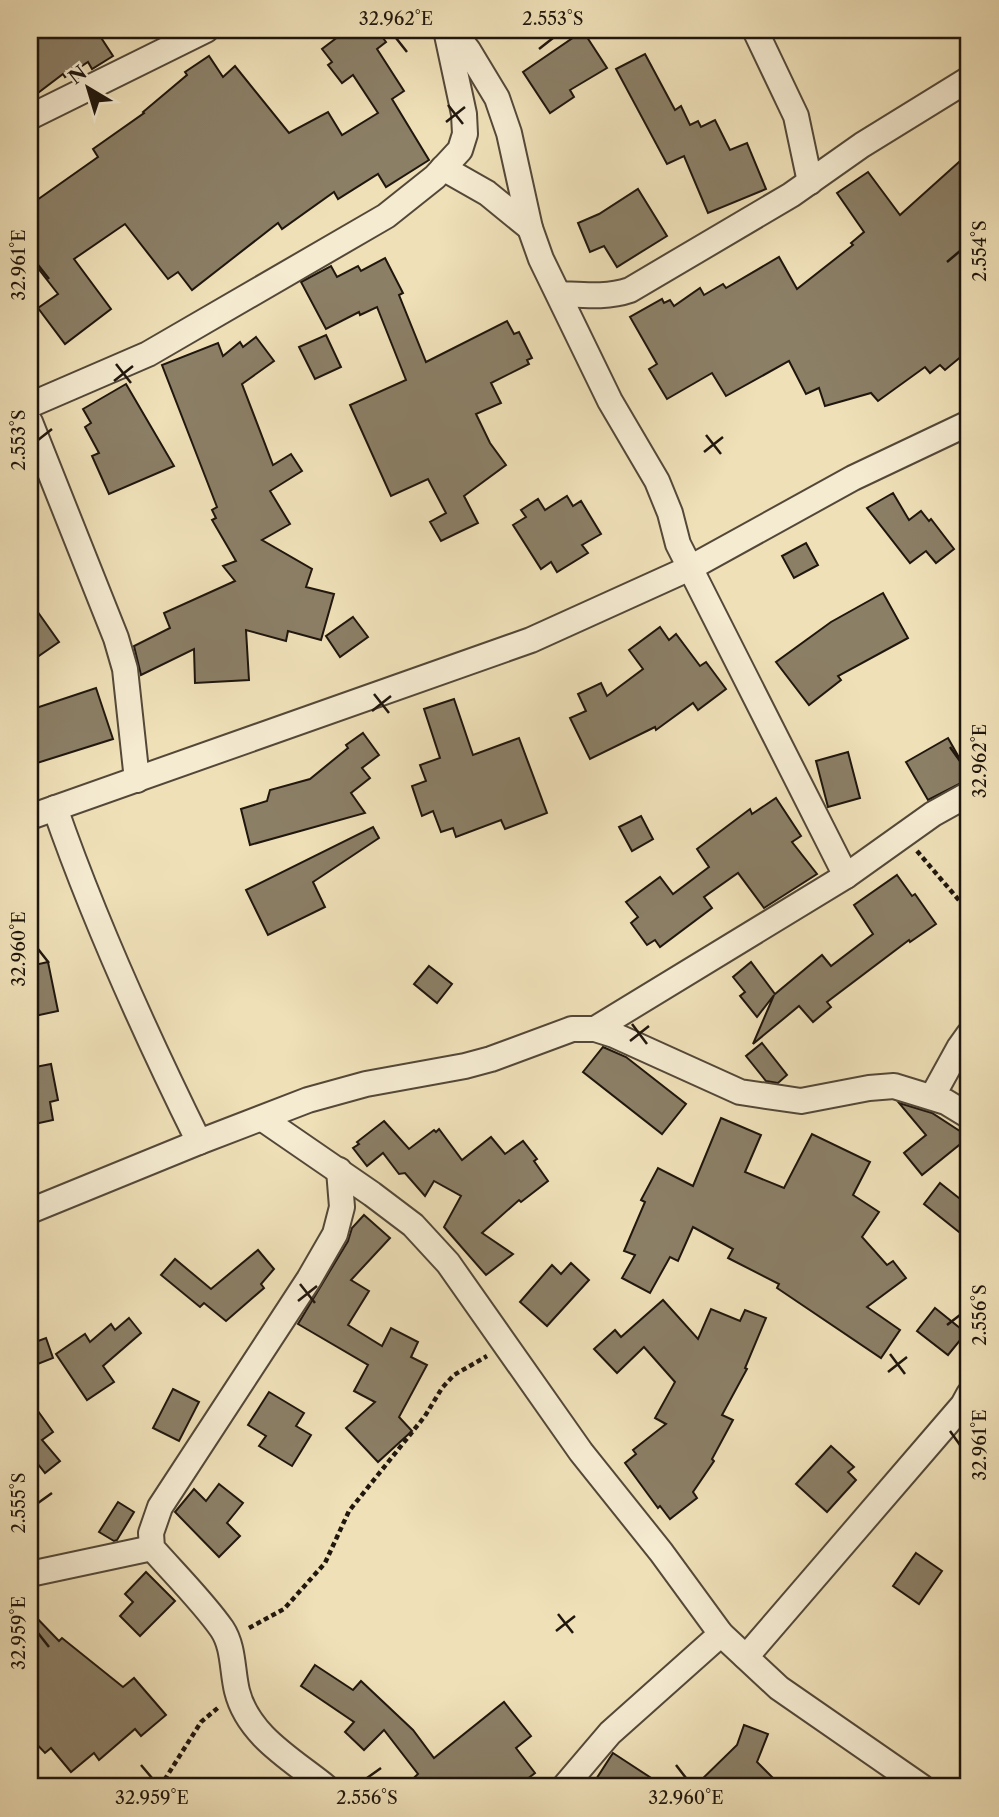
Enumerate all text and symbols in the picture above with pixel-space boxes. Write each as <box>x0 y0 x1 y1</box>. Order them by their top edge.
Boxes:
text: 32.962°E <box>359 8 433 30</box>
text: 2.553°S <box>522 8 584 30</box>
north arrow <box>52 52 122 122</box>
text: N <box>64 61 91 89</box>
text: 2.554°S <box>969 220 991 282</box>
text: 32.961°E <box>8 229 30 301</box>
text: 2.553°S <box>8 409 30 471</box>
text: 32.962°E <box>969 724 991 798</box>
text: 32.960°E <box>8 911 30 987</box>
text: 2.556°S <box>969 1284 991 1346</box>
text: 32.961°E <box>969 1409 991 1481</box>
text: 2.555°S <box>8 1472 30 1534</box>
text: 32.959°E <box>8 1596 30 1670</box>
text: 32.959°E <box>115 1787 189 1809</box>
text: 2.556°S <box>336 1787 398 1809</box>
text: 32.960°E <box>648 1787 724 1809</box>

